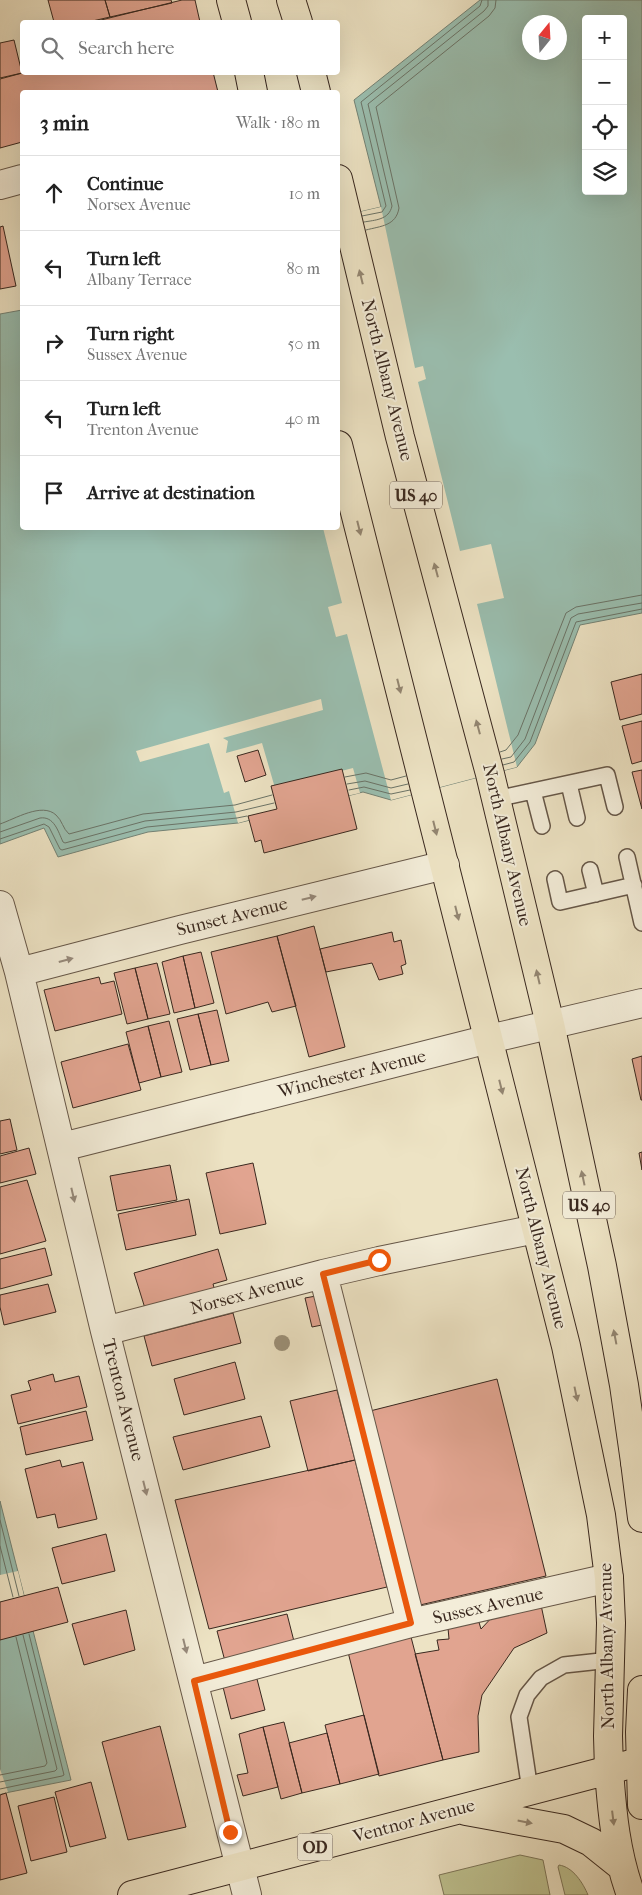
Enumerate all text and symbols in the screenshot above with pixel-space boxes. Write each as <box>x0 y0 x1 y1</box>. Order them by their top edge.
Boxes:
north arrow <box>522 15 567 60</box>
map controls <box>582 15 627 195</box>
button: + <box>582 15 627 60</box>
search box <box>20 20 340 75</box>
icon: search <box>38 34 66 62</box>
text: Search here <box>78 37 174 59</box>
button: − <box>582 60 627 105</box>
button: locate <box>582 105 627 150</box>
text: 3 min <box>40 111 89 135</box>
text: Walk · 180 m <box>236 113 320 132</box>
button: layers <box>582 150 627 195</box>
text: Continue <box>87 173 163 195</box>
icon: ahead <box>40 179 68 207</box>
text: 10 m <box>289 184 320 203</box>
text: Norsex Avenue <box>87 195 191 214</box>
text: Turn left <box>87 248 161 270</box>
icon: left <box>40 254 68 282</box>
text: 80 m <box>286 259 320 278</box>
one-way arrow <box>357 269 365 284</box>
text: Albany Terrace <box>87 270 192 289</box>
street label: North Albany Avenue <box>357 297 417 463</box>
text: Turn right <box>87 323 174 345</box>
icon: right <box>40 329 68 357</box>
text: 50 m <box>288 334 320 353</box>
text: Sussex Avenue <box>87 345 187 364</box>
text: Turn left <box>87 398 161 420</box>
icon: left <box>40 404 68 432</box>
text: 40 m <box>285 409 320 428</box>
text: Trenton Avenue <box>87 420 199 439</box>
icon: arrive <box>40 479 68 507</box>
text: Arrive at destination <box>87 482 255 504</box>
road number: US 40 <box>390 482 442 508</box>
one-way arrow <box>355 521 363 536</box>
one-way arrow <box>431 563 439 578</box>
one-way arrow <box>395 678 403 693</box>
one-way arrow <box>473 719 481 734</box>
street label: North Albany Avenue <box>478 762 536 928</box>
one-way arrow <box>432 821 440 836</box>
street label: Sunset Avenue <box>174 893 290 941</box>
one-way arrow <box>301 894 316 902</box>
one-way arrow <box>453 905 461 920</box>
one-way arrow <box>59 956 74 964</box>
one-way arrow <box>534 970 542 985</box>
street label: Winchester Avenue <box>275 1045 428 1103</box>
one-way arrow <box>497 1079 505 1094</box>
street label: North Albany Avenue <box>511 1165 571 1331</box>
one-way arrow <box>579 1171 587 1186</box>
one-way arrow <box>69 1187 77 1202</box>
road number: US 40 <box>563 1192 615 1218</box>
route start <box>368 1249 391 1272</box>
street label: Norsex Avenue <box>188 1269 306 1319</box>
one-way arrow <box>611 1330 619 1345</box>
street label: Trenton Avenue <box>98 1337 148 1464</box>
one-way arrow <box>572 1386 580 1402</box>
one-way arrow <box>141 1481 149 1496</box>
street label: North Albany Avenue <box>595 1563 619 1729</box>
street label: Sussex Avenue <box>431 1583 545 1629</box>
one-way arrow <box>181 1638 189 1653</box>
street label: Ventnor Avenue <box>350 1795 477 1848</box>
one-way arrow <box>609 1811 617 1827</box>
one-way arrow <box>517 1818 533 1826</box>
route end <box>219 1821 242 1844</box>
road number: OD <box>298 1834 332 1860</box>

